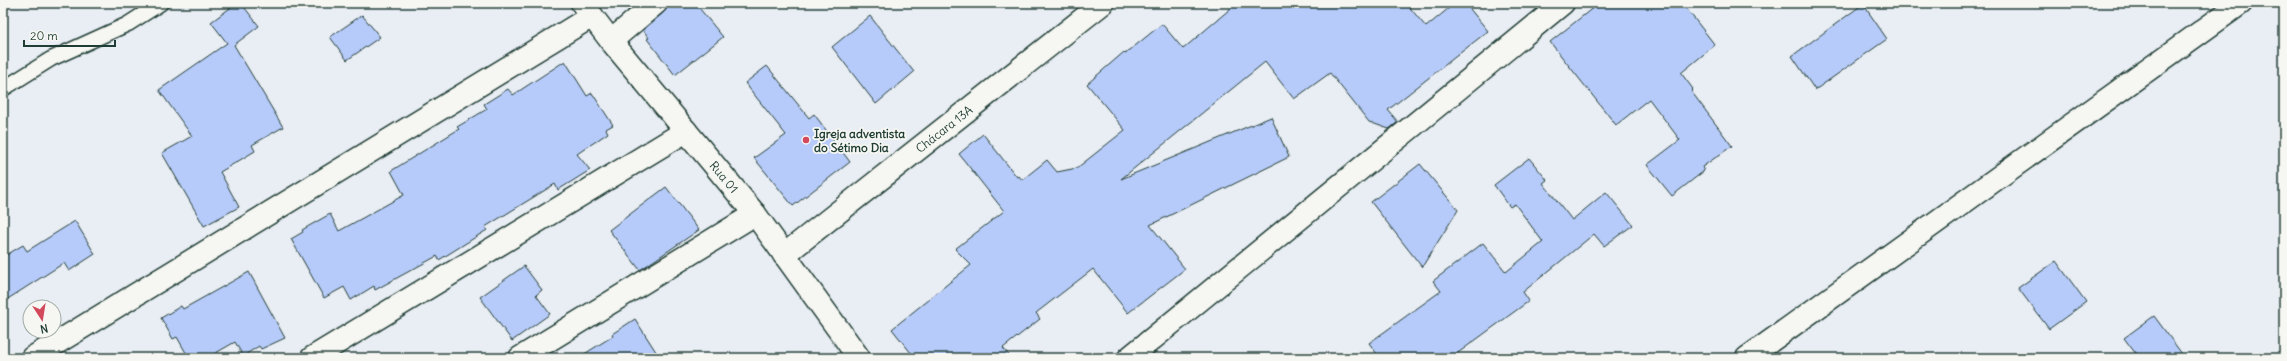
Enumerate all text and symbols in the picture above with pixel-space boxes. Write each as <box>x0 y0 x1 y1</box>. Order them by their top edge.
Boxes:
scale bar <box>24 22 115 48</box>
text: 20 m <box>30 28 58 43</box>
street label: Chácara 13A <box>912 102 976 156</box>
place label: Igreja adventista do Sétimo Dia <box>814 126 905 155</box>
marker: Igreja adventista do Sétimo Dia <box>801 135 811 145</box>
street label: Rua 01 <box>706 158 742 196</box>
north arrow <box>22 299 62 339</box>
text: N <box>39 321 49 336</box>

